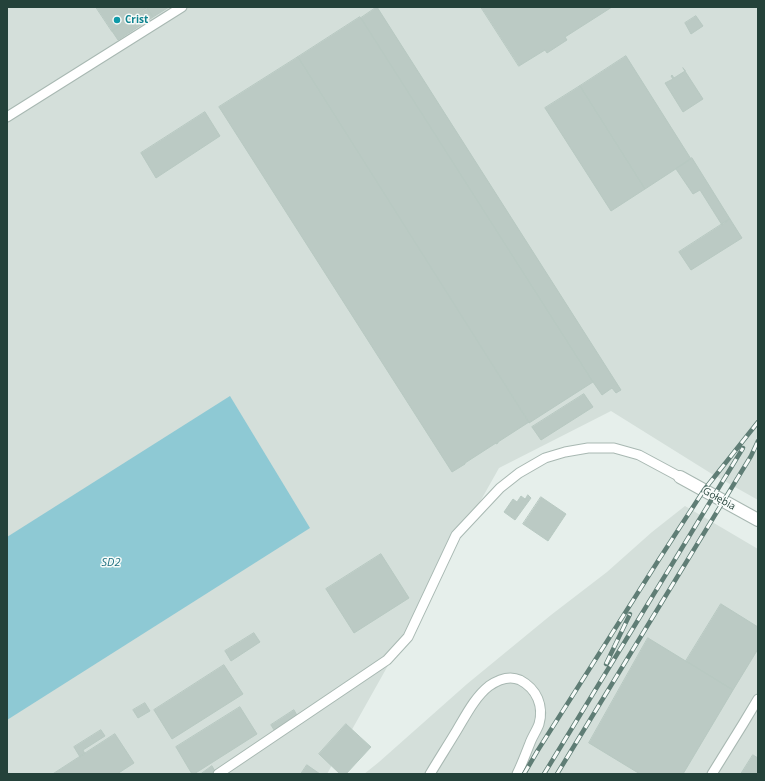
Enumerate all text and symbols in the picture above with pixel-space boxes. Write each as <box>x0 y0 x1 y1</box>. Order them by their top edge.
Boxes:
place label: Crist <box>125 14 148 26</box>
marker: Crist <box>112 15 122 25</box>
street label: Gołębia <box>701 485 737 513</box>
water label: SD2 <box>102 556 120 570</box>

